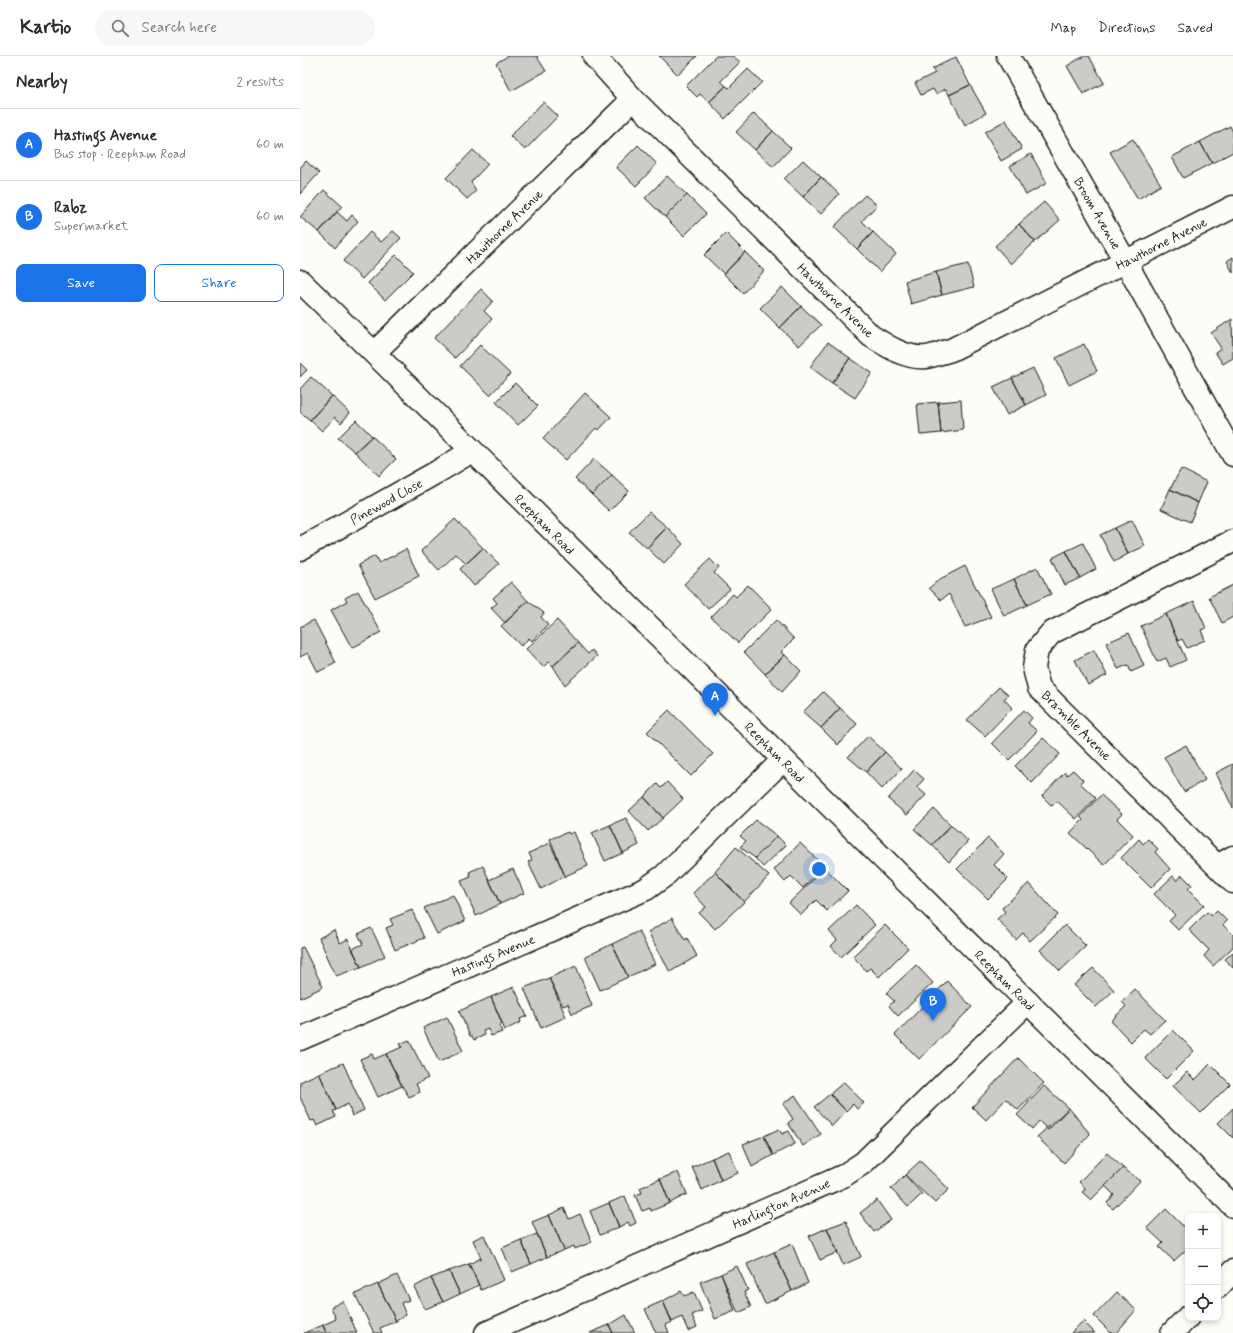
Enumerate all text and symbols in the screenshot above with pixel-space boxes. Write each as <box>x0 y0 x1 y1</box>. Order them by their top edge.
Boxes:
search box <box>95 10 375 46</box>
text: Kartio <box>20 15 71 40</box>
icon: search <box>109 17 131 39</box>
text: Search here <box>141 18 217 38</box>
text: Map <box>1050 19 1076 37</box>
text: Directions <box>1098 19 1156 37</box>
text: Saved <box>1178 19 1213 37</box>
text: Nearby <box>16 71 68 93</box>
text: 2 results <box>237 74 284 91</box>
text: Hastings Avenue <box>54 126 157 146</box>
text: A <box>25 136 33 153</box>
text: 60 m <box>256 136 284 153</box>
text: Bus stop · Reepham Road <box>54 146 186 163</box>
street label: Broom Avenue <box>1069 175 1124 253</box>
street label: Hawthorne Avenue <box>463 186 547 268</box>
text: Rabz <box>54 198 87 218</box>
text: B <box>25 208 33 225</box>
text: 60 m <box>256 208 284 225</box>
street label: Hawthorne Avenue <box>1113 214 1210 275</box>
text: Supermarket <box>54 218 128 235</box>
street label: Hawthorne Avenue <box>793 260 877 342</box>
button: Save <box>16 264 146 302</box>
button: Share <box>154 264 284 302</box>
street label: Pinewood Close <box>348 475 426 529</box>
street label: Reepham Road <box>510 491 578 559</box>
pin: A <box>702 683 728 716</box>
street label: Bramble Avenue <box>1037 687 1115 765</box>
street label: Reepham Road <box>740 719 808 787</box>
your location <box>809 859 829 879</box>
street label: Hastings Avenue <box>449 931 539 983</box>
street label: Reepham Road <box>970 947 1038 1015</box>
pin: B <box>920 988 946 1021</box>
street label: Harlington Avenue <box>730 1175 834 1235</box>
map controls <box>1185 1213 1221 1321</box>
button: + <box>1185 1213 1221 1249</box>
button: − <box>1185 1249 1221 1285</box>
button: locate <box>1185 1285 1221 1321</box>

